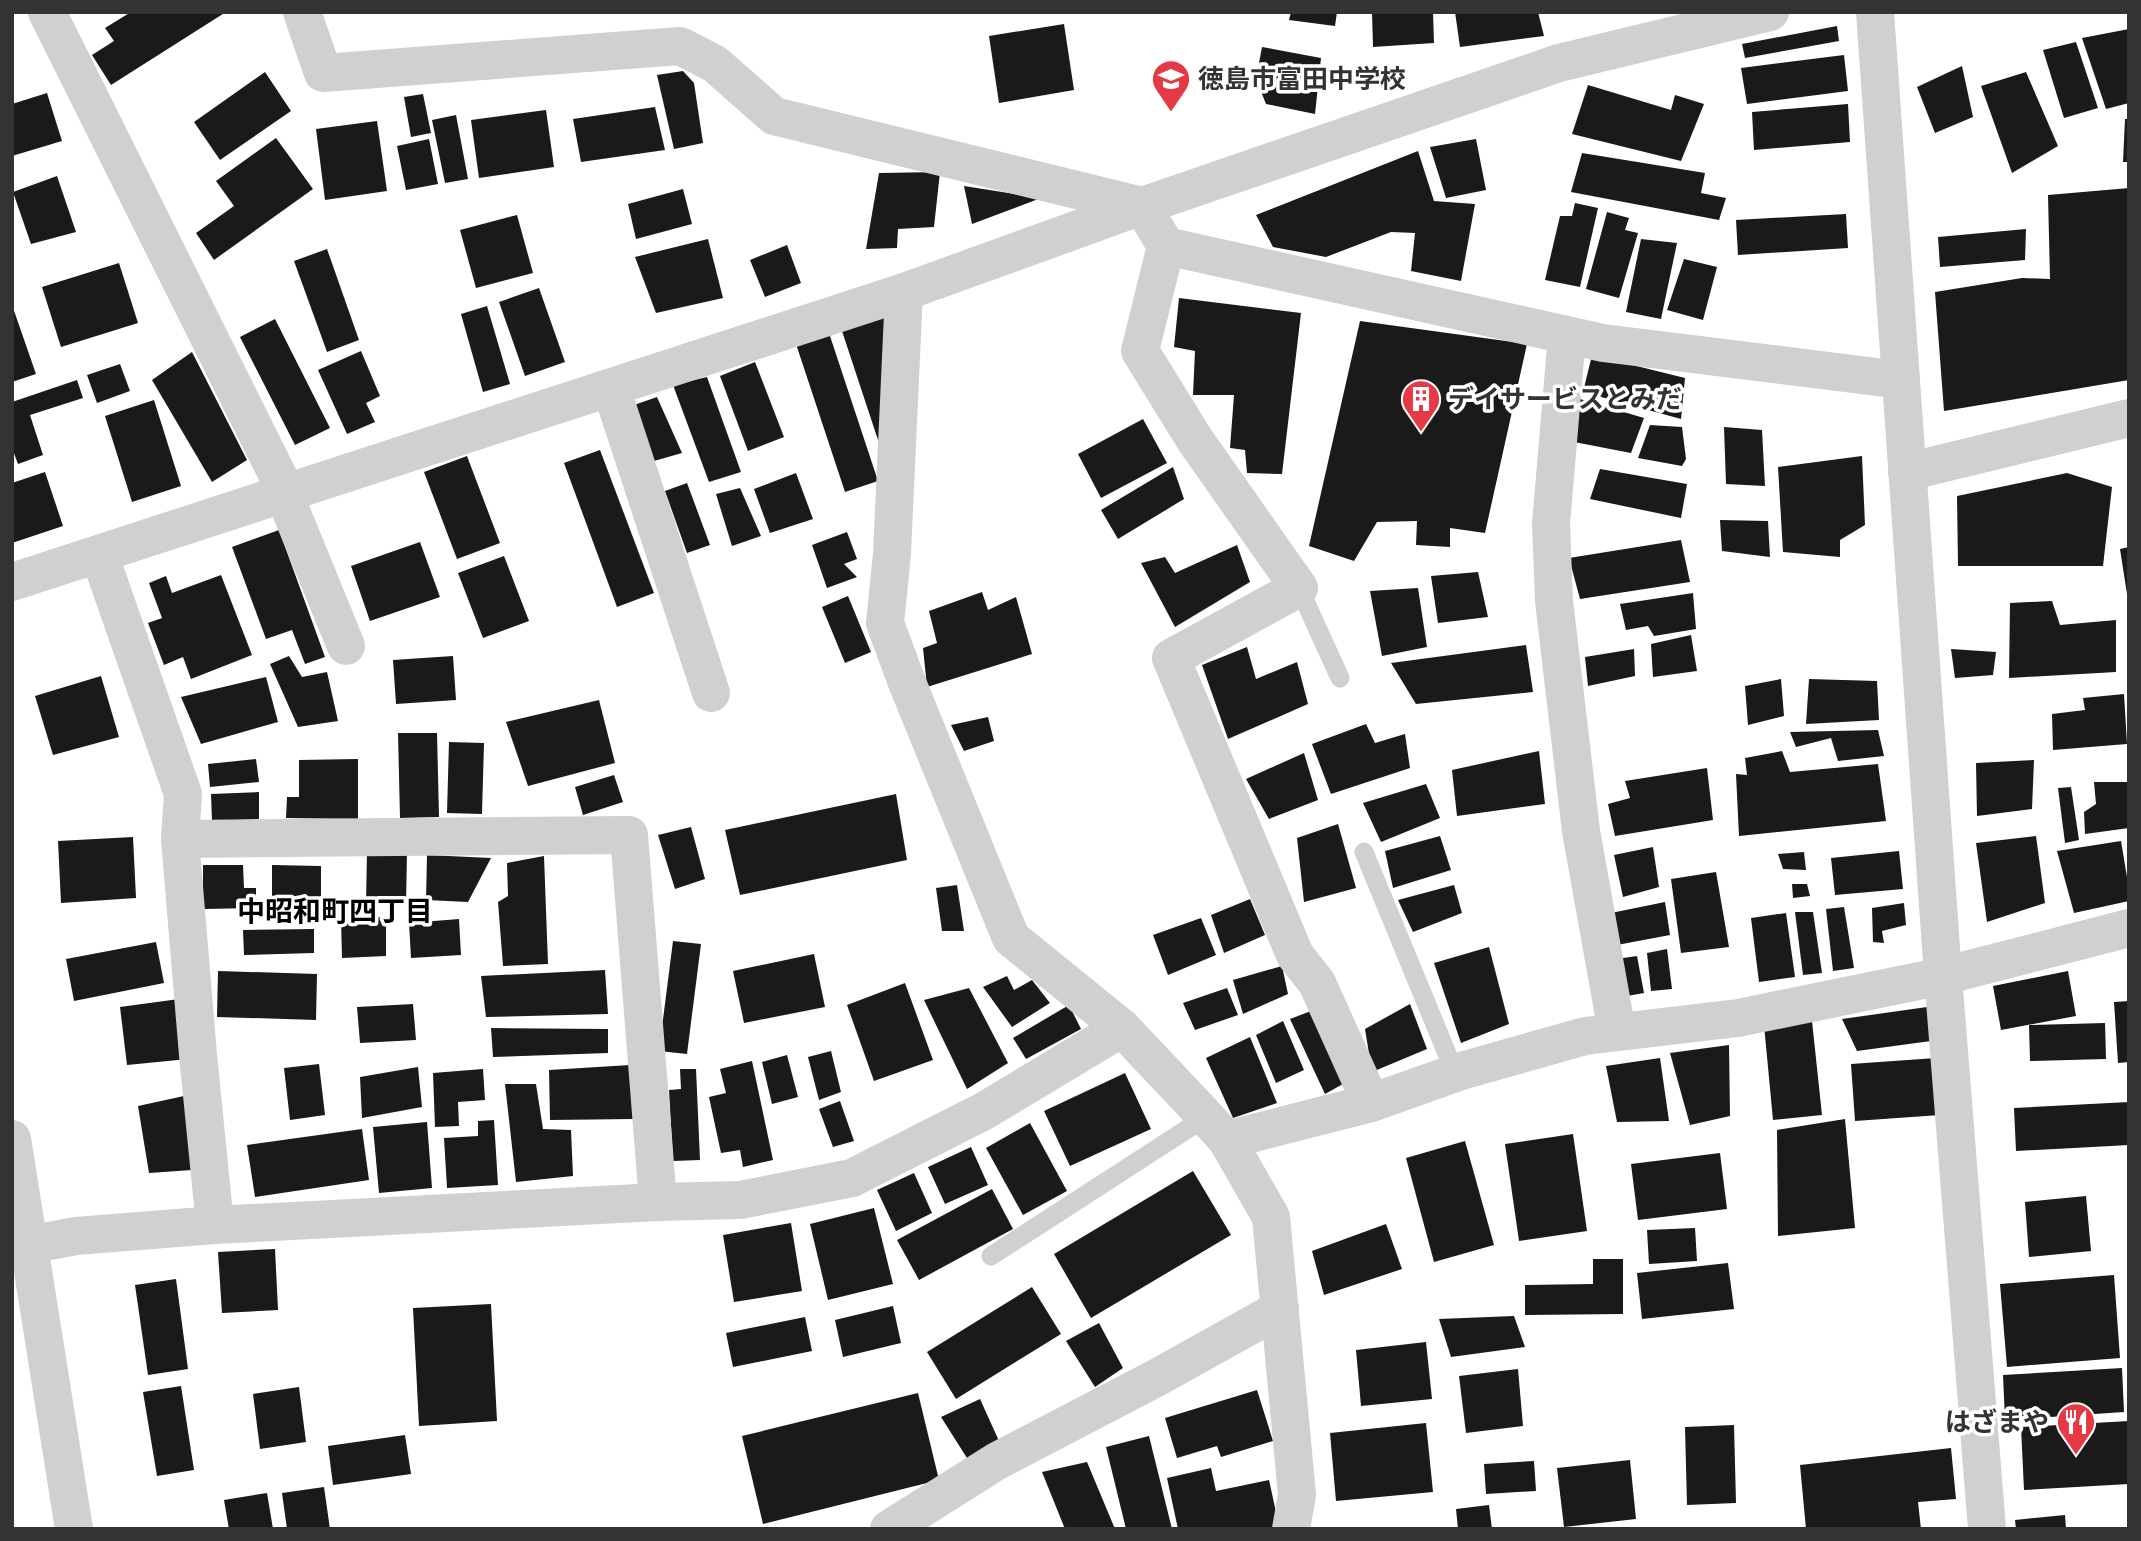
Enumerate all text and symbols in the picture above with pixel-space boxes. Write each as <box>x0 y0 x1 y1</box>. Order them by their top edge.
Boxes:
school or university icon: 徳島市富田中学校 <box>1150 58 1192 113</box>
place label: 徳島市富田中学校 <box>1198 62 1406 96</box>
building icon: デイサービスとみだ <box>1400 378 1442 433</box>
place label: デイサービスとみだ <box>1448 382 1682 416</box>
district label: 中昭和町四丁目 <box>237 893 433 929</box>
restaurant icon: はざまや <box>2055 1401 2097 1456</box>
place label: はざまや <box>1945 1405 2049 1439</box>

